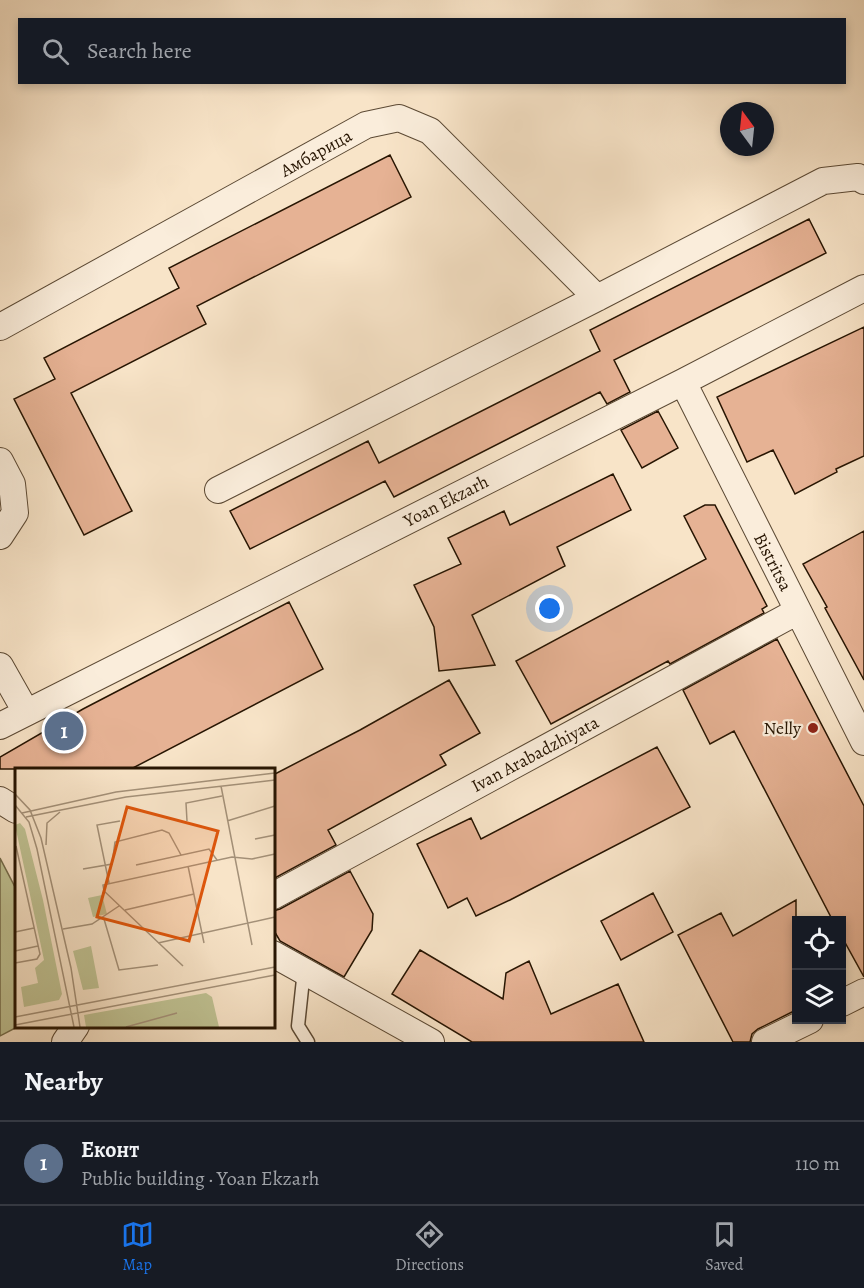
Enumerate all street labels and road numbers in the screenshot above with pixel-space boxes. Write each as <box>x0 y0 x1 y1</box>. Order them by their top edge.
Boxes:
street label: Амбарица <box>275 123 357 183</box>
street label: Yoan Ekzarh <box>398 469 493 533</box>
street label: Bistritsa <box>748 529 798 596</box>
street label: Ivan Arabadzhiyata <box>467 710 604 798</box>

